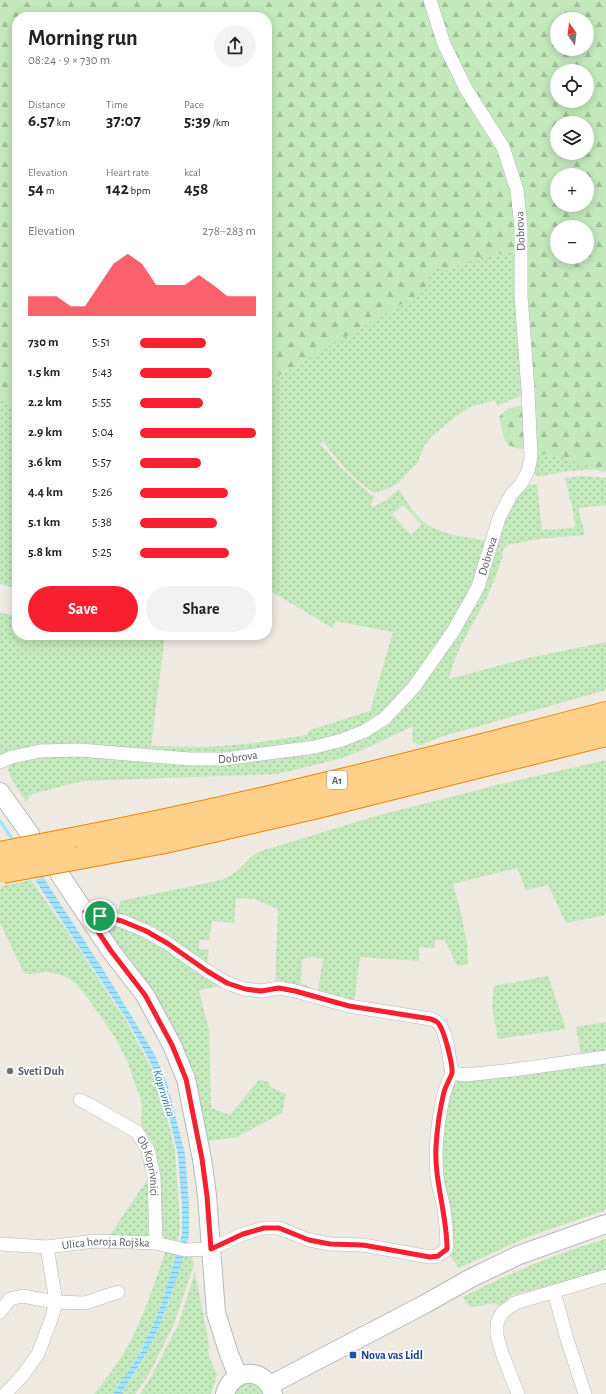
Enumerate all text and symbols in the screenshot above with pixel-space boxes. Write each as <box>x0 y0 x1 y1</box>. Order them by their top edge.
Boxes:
north arrow <box>550 12 594 56</box>
map controls <box>550 12 594 264</box>
button: share <box>214 25 256 67</box>
text: Morning run <box>28 27 138 49</box>
text: 08:24 · 9 × 730 m <box>28 54 110 67</box>
button: locate <box>550 64 594 108</box>
text: Distance <box>28 99 65 110</box>
text: Time <box>106 99 128 110</box>
text: Pace <box>184 99 204 110</box>
text: 6.57 <box>28 112 55 129</box>
text: 37:07 <box>106 112 141 129</box>
text: 5:39 <box>184 112 211 129</box>
button: layers <box>550 116 594 160</box>
text: km <box>55 117 70 128</box>
text: /km <box>211 117 230 128</box>
text: Elevation <box>28 167 68 178</box>
text: Heart rate <box>106 167 149 178</box>
text: kcal <box>184 167 201 178</box>
button: + <box>550 168 594 212</box>
text: 54 <box>28 180 44 197</box>
text: 142 <box>106 180 129 197</box>
text: 458 <box>184 180 208 197</box>
text: m <box>44 185 55 196</box>
text: bpm <box>129 185 150 196</box>
street label: Dobrova <box>513 210 527 251</box>
button: − <box>550 220 594 264</box>
text: Elevation <box>28 225 75 238</box>
text: 278–283 m <box>202 225 256 238</box>
text: 730 m <box>28 336 58 349</box>
text: 5:51 <box>92 336 110 349</box>
text: 1.5 km <box>28 366 60 379</box>
text: 5:43 <box>92 366 112 379</box>
text: 2.2 km <box>28 396 62 409</box>
text: 5:55 <box>92 396 111 409</box>
text: 2.9 km <box>28 426 62 439</box>
text: 5:04 <box>92 426 114 439</box>
text: 3.6 km <box>28 456 62 469</box>
text: 5:57 <box>92 456 111 469</box>
text: 4.4 km <box>28 486 63 499</box>
text: 5:26 <box>92 486 112 499</box>
text: 5.1 km <box>28 516 60 529</box>
text: 5:38 <box>92 516 112 529</box>
street label: Dobrova <box>476 535 499 577</box>
text: 5.8 km <box>28 546 62 559</box>
text: 5:25 <box>92 546 112 559</box>
button: Save <box>28 586 138 632</box>
button: Share <box>146 586 256 632</box>
street label: Dobrova <box>218 749 259 765</box>
road number: A1 <box>327 771 347 789</box>
pin <box>83 899 117 933</box>
icon: arrive <box>89 905 111 927</box>
place label: Sveti Duh <box>18 1065 64 1077</box>
marker: Sveti Duh <box>5 1066 15 1076</box>
water label: Koprivnica <box>150 1068 177 1119</box>
street label: Ob Koprivnici <box>135 1133 161 1196</box>
street label: Ulica heroja Rojška <box>61 1235 150 1251</box>
place label: Nova vas Lidl <box>361 1349 423 1361</box>
marker: Nova vas Lidl <box>348 1350 358 1360</box>

